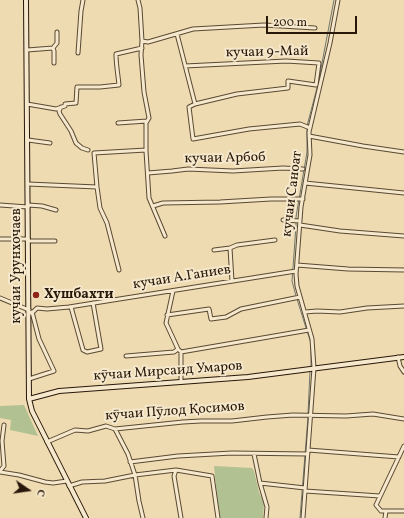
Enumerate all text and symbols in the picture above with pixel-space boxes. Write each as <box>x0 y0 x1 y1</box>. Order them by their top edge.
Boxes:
scale bar <box>268 8 359 34</box>
text: 200 m <box>273 15 307 31</box>
street label: кучаи 9-Май <box>225 44 309 62</box>
street label: кучаи Арбоб <box>184 150 266 168</box>
street label: кучаи Саноат <box>279 150 307 238</box>
street label: кучаи Урунхочаев <box>9 208 25 324</box>
street label: кучаи А.Ганиев <box>132 262 232 294</box>
place label: Хушбахти <box>44 287 114 303</box>
marker: Хушбахти <box>31 290 41 300</box>
street label: кӯчаи Мирсаид Умаров <box>93 358 243 386</box>
street label: кӯчаи Пӯлод Қосимов <box>105 399 245 425</box>
north arrow <box>8 470 48 510</box>
text: С <box>32 488 48 498</box>

